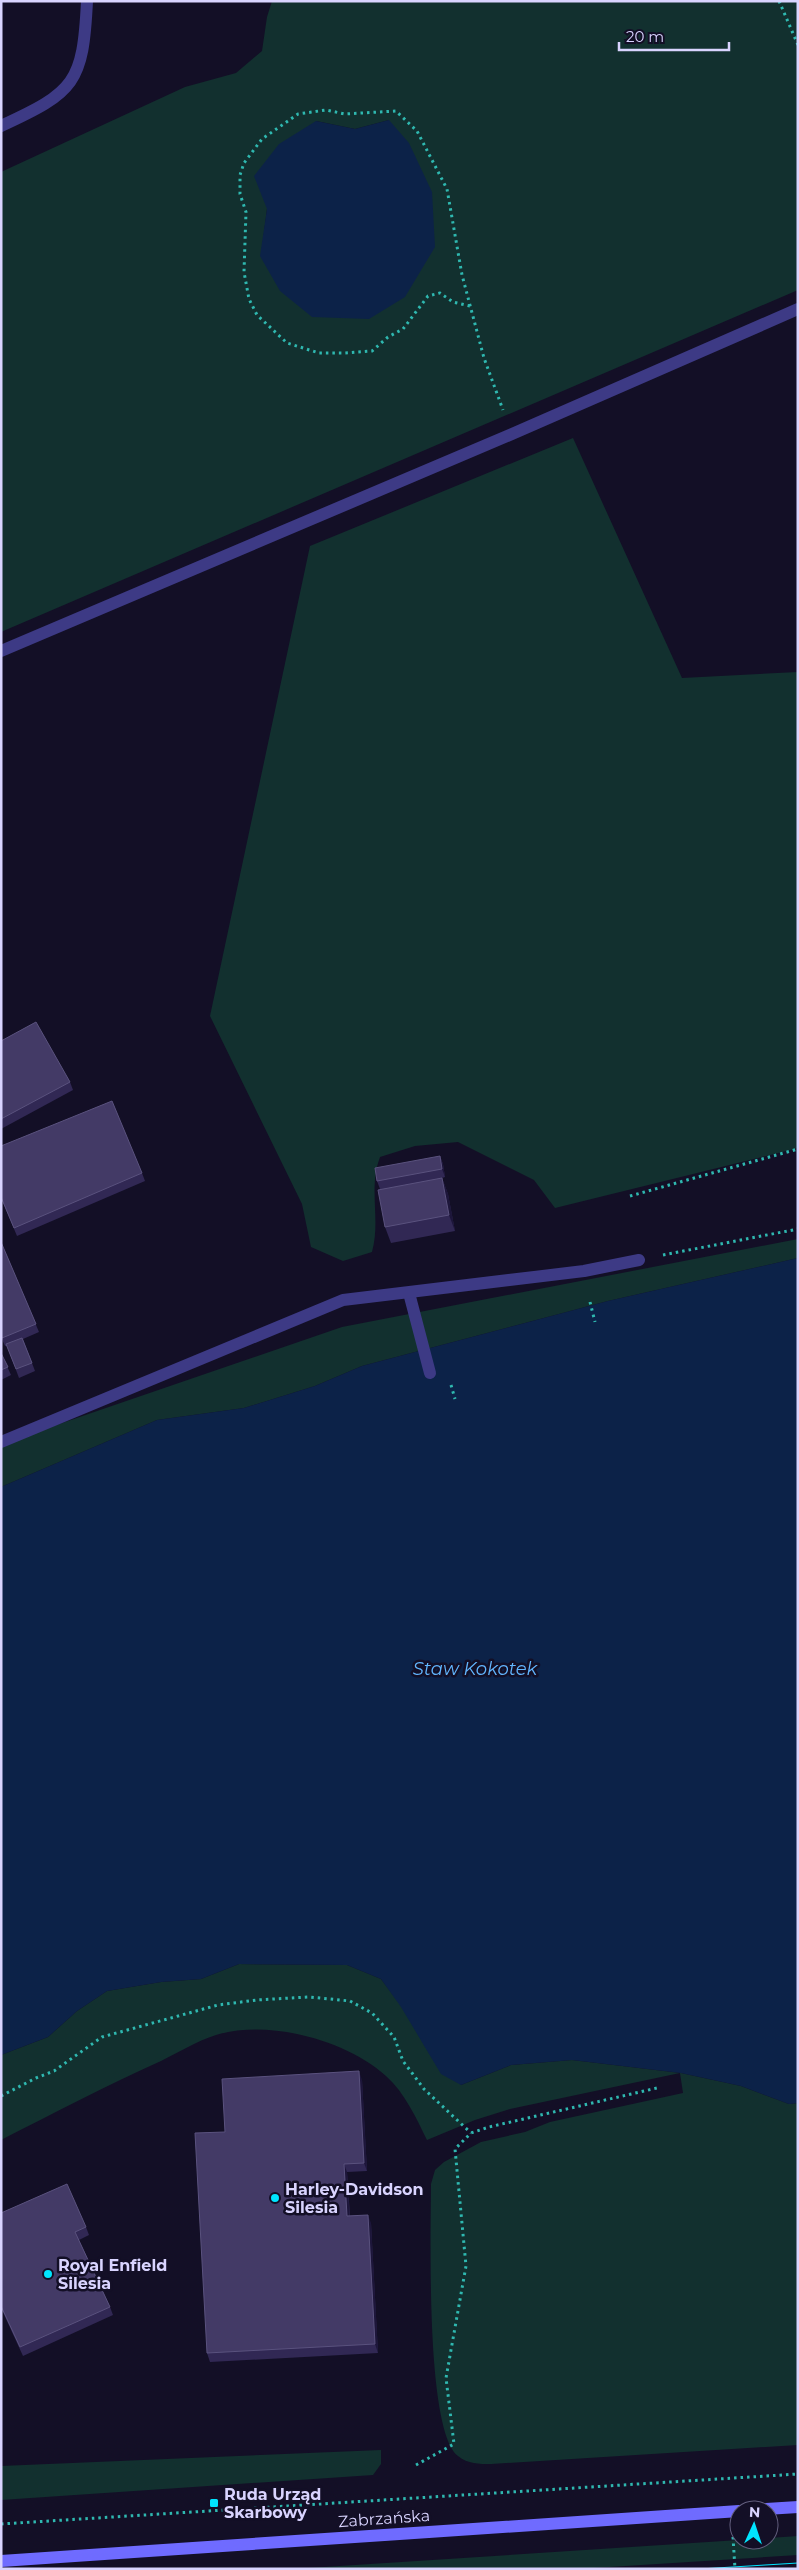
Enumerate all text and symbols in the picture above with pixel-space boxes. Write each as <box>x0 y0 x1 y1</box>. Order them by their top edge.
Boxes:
scale bar <box>619 20 729 52</box>
text: 20 m <box>626 27 664 46</box>
water label: Staw Kokotek <box>413 1658 539 1680</box>
place label: Harley-Davidson Silesia <box>285 2180 423 2217</box>
marker: Harley-Davidson Silesia <box>269 2192 281 2204</box>
place label: Royal Enfield Silesia <box>58 2256 167 2293</box>
marker: Royal Enfield Silesia <box>42 2268 54 2280</box>
place label: Ruda Urząd Skarbowy <box>224 2485 321 2522</box>
marker: Ruda Urząd Skarbowy <box>208 2497 220 2509</box>
north arrow <box>729 2500 779 2550</box>
text: N <box>749 2503 761 2521</box>
street label: Zabrzańska <box>337 2506 431 2531</box>

